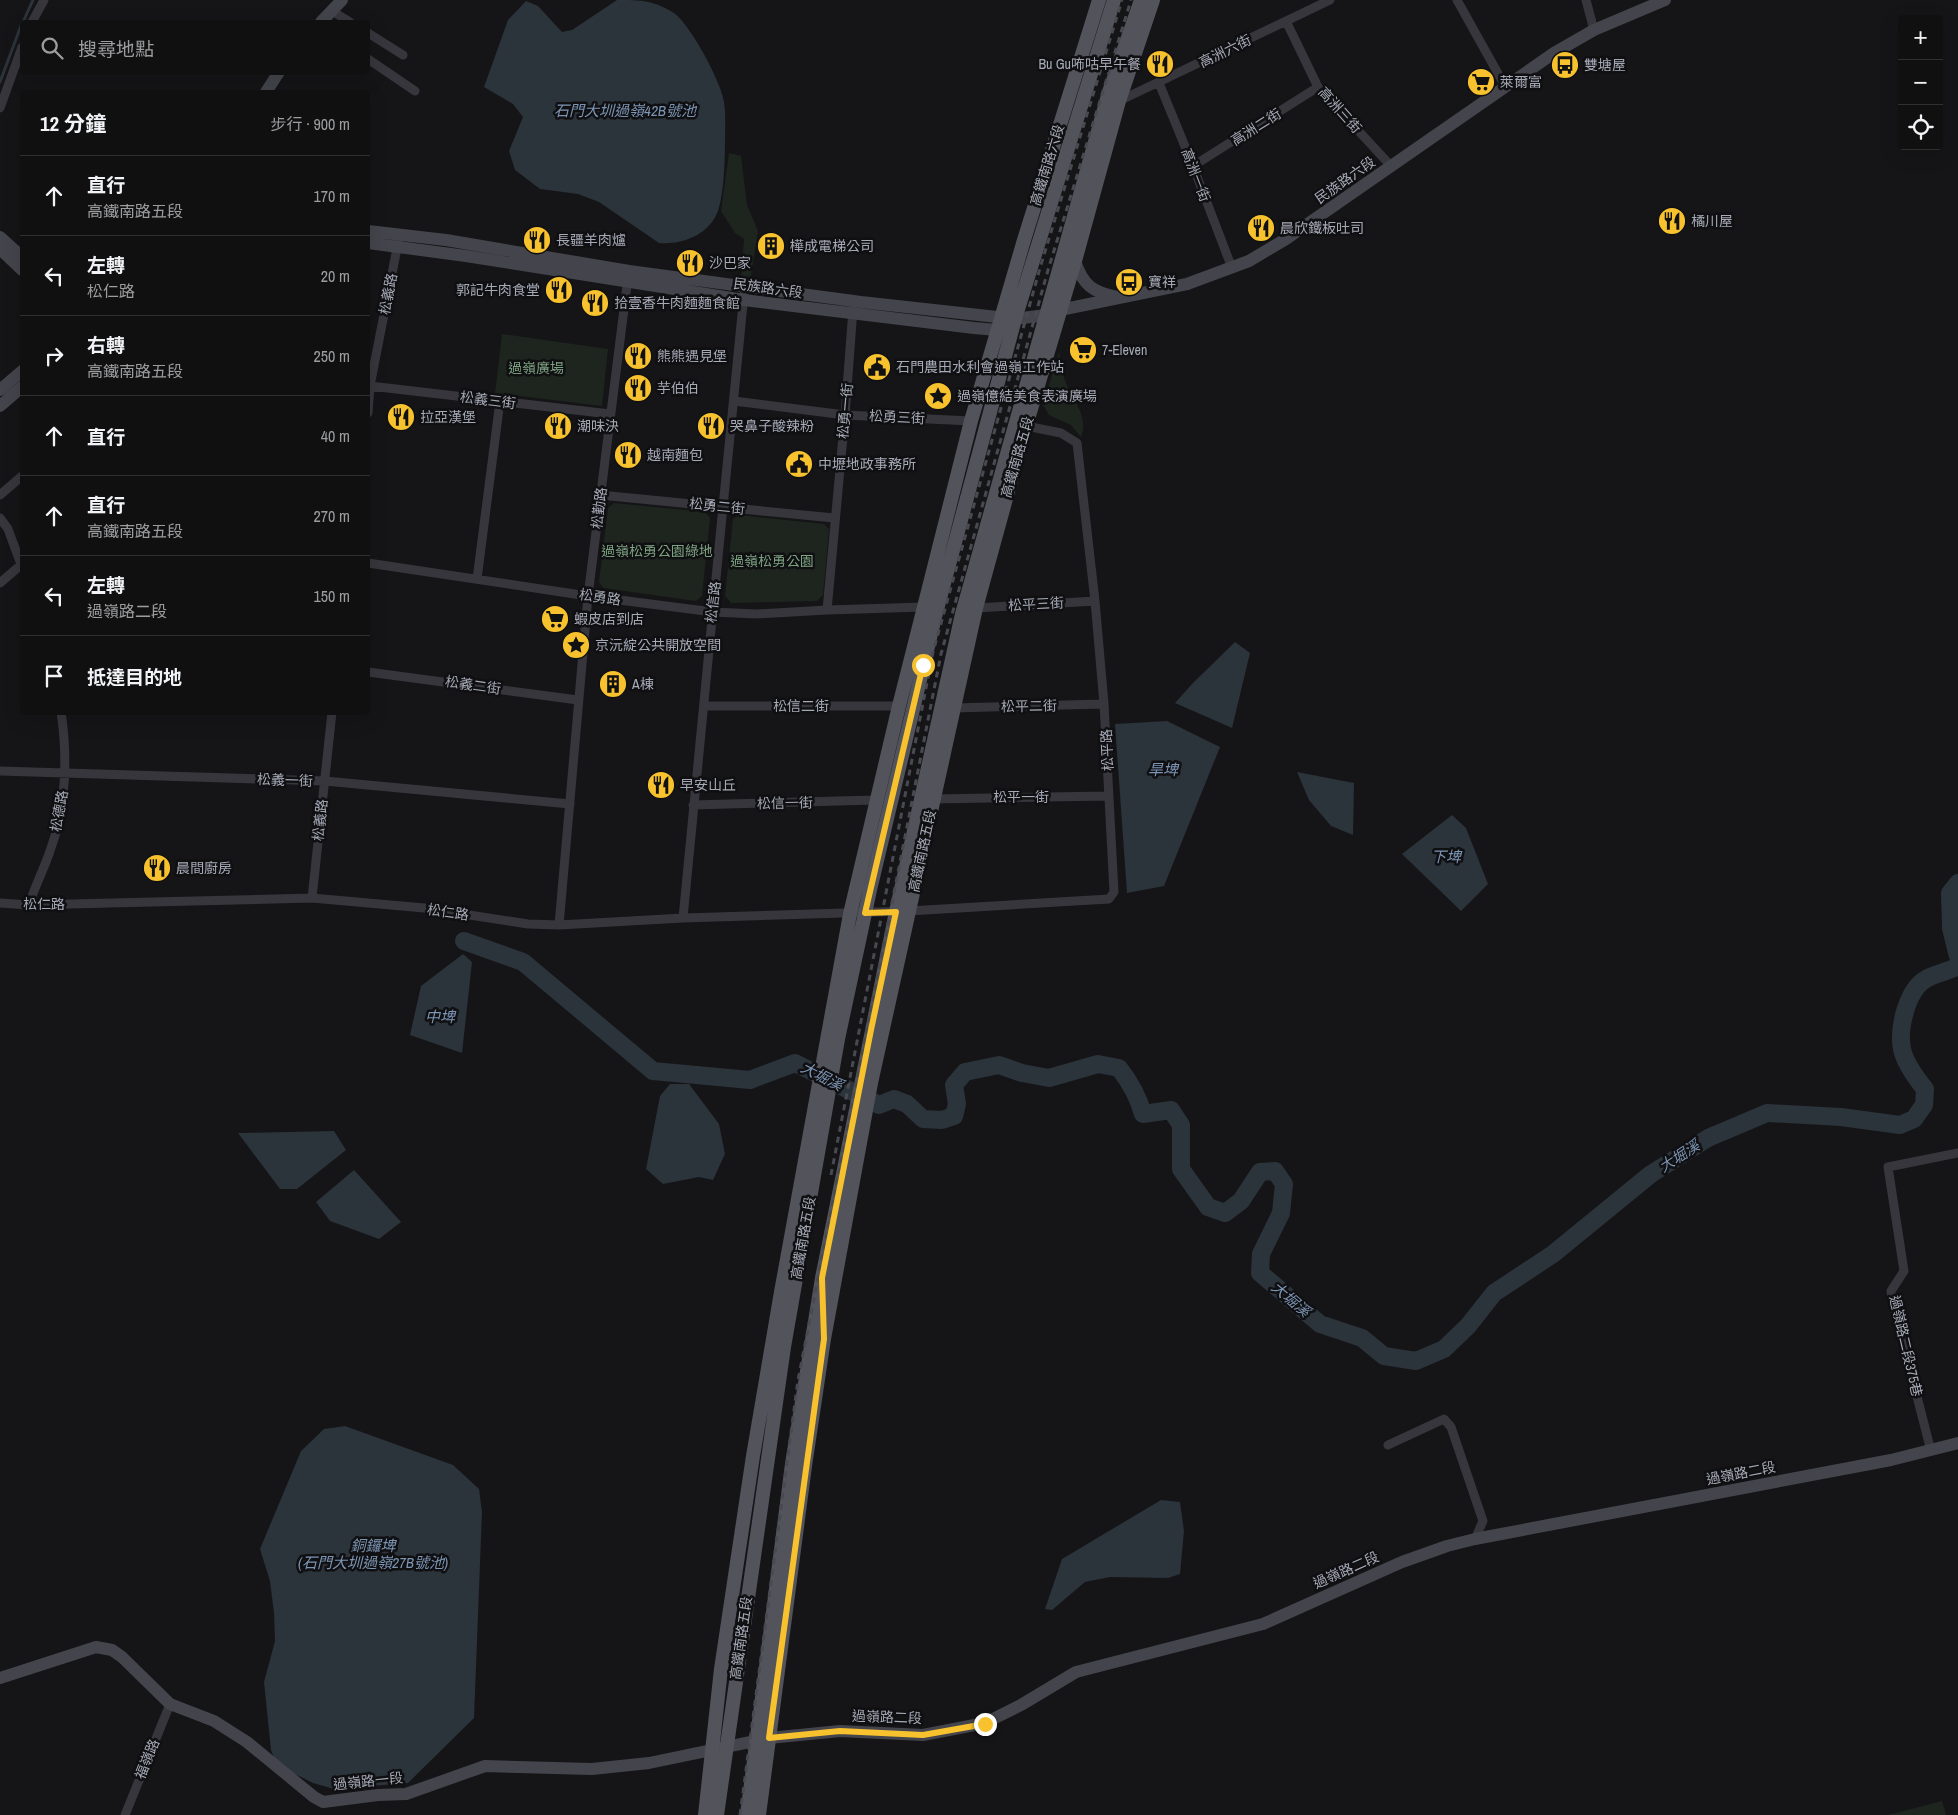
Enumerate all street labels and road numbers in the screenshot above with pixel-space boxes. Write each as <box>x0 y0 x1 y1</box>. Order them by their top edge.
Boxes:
street label: 高洲六街 <box>1196 31 1254 71</box>
street label: 高洲三街 <box>1315 83 1365 137</box>
street label: 高洲二街 <box>1227 105 1285 149</box>
street label: 高鐵南路六段 <box>1026 122 1068 208</box>
street label: 高洲一街 <box>1178 146 1214 204</box>
street label: 民族路六段 <box>1311 153 1379 207</box>
street label: 松義路 <box>375 272 401 316</box>
street label: 民族路六段 <box>732 274 804 302</box>
street label: 松勇一街 <box>834 382 856 440</box>
street label: 松義三街 <box>459 388 517 412</box>
street label: 松勇三街 <box>869 407 925 427</box>
street label: 高鐵南路五段 <box>997 414 1037 500</box>
street label: 松勤路 <box>588 486 610 530</box>
street label: 松勇二街 <box>688 494 746 518</box>
street label: 松信路 <box>702 580 724 624</box>
street label: 松勇路 <box>578 585 622 609</box>
street label: 松平三街 <box>1008 594 1064 614</box>
street label: 松義二街 <box>444 672 502 698</box>
street label: 松信二街 <box>773 697 829 715</box>
street label: 松平二街 <box>1001 697 1057 715</box>
street label: 松平路 <box>1097 729 1117 771</box>
street label: 松義一街 <box>257 770 313 790</box>
street label: 松平一街 <box>993 788 1049 806</box>
street label: 松德路 <box>46 789 72 833</box>
street label: 松信一街 <box>757 794 813 812</box>
street label: 松義路 <box>309 798 331 842</box>
street label: 高鐵南路五段 <box>904 808 940 894</box>
street label: 松仁路 <box>23 895 65 913</box>
street label: 松仁路 <box>426 900 470 924</box>
street label: 高鐵南路五段 <box>787 1195 819 1281</box>
street label: 過嶺路二段375巷 <box>1886 1294 1926 1398</box>
street label: 過嶺路二段 <box>1705 1457 1777 1489</box>
street label: 過嶺路二段 <box>1310 1548 1382 1592</box>
street label: 高鐵南路五段 <box>726 1595 756 1681</box>
street label: 過嶺路二段 <box>852 1707 922 1727</box>
street label: 福嶺路 <box>131 1736 163 1782</box>
street label: 過嶺路一段 <box>332 1768 404 1794</box>

